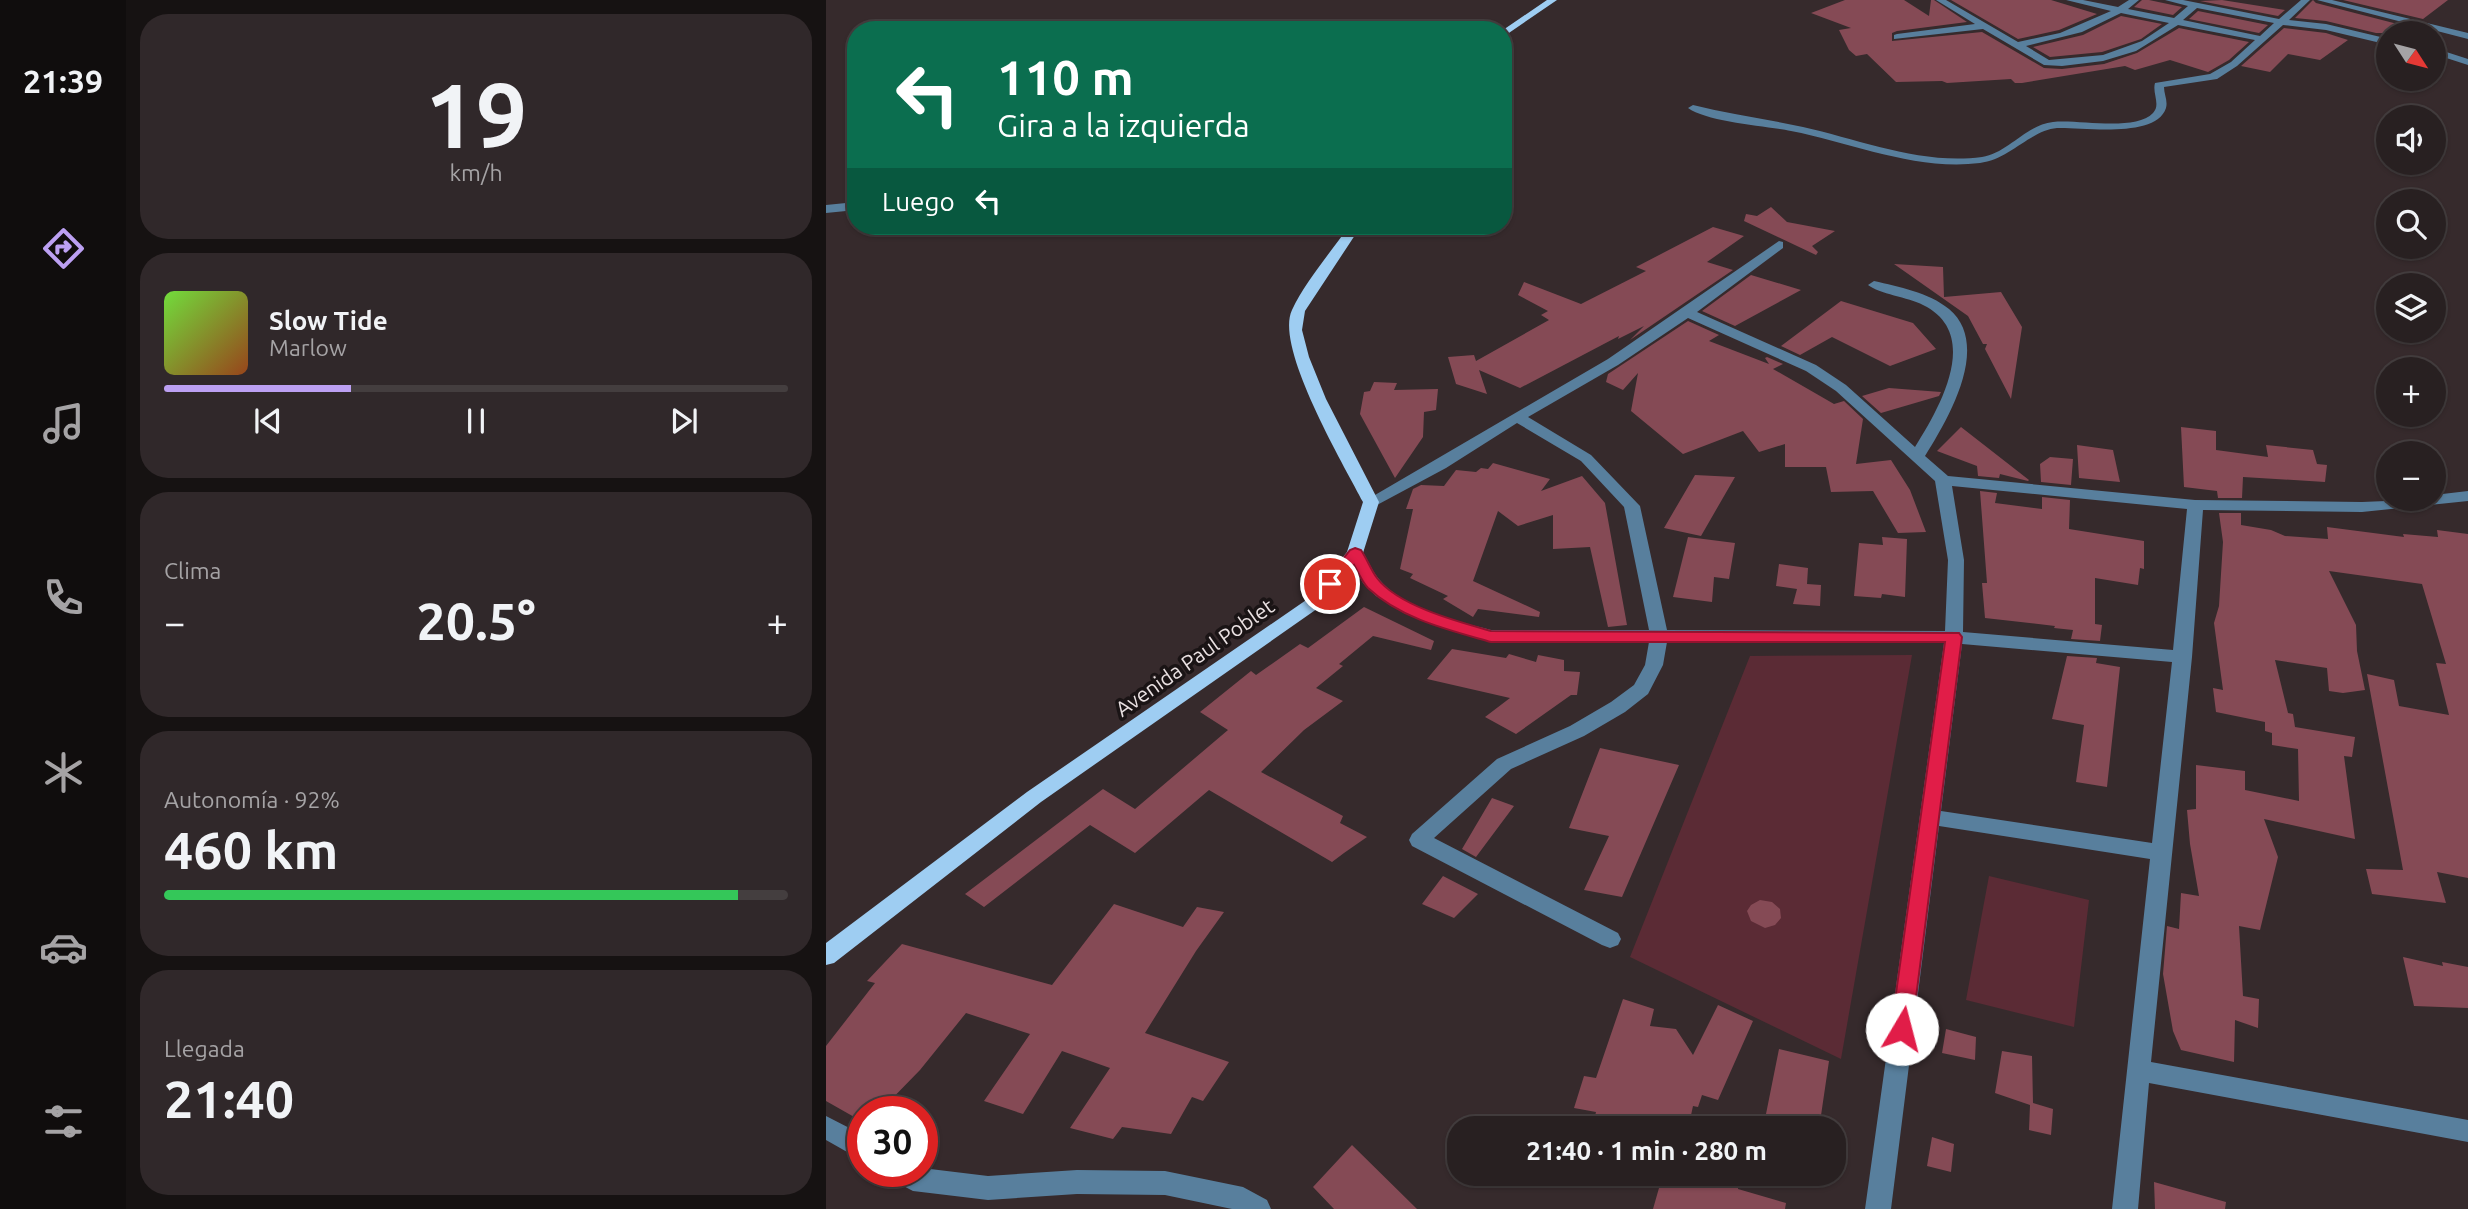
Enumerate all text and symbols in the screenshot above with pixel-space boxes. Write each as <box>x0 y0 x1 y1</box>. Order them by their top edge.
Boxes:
north arrow <box>2376 21 2446 91</box>
map controls <box>2376 21 2446 511</box>
icon: left <box>882 49 973 140</box>
text: 110 m <box>997 49 1134 104</box>
text: 21:39 <box>23 63 103 99</box>
text: 19 <box>425 63 527 165</box>
button: sound <box>2376 105 2446 175</box>
text: Gira a la izquierda <box>997 107 1250 143</box>
text: km/h <box>449 160 503 185</box>
icon: left <box>969 182 1007 220</box>
text: Luego <box>882 187 955 216</box>
button: search <box>2376 189 2446 259</box>
icon: directions <box>39 224 88 273</box>
button: layers <box>2376 273 2446 343</box>
text: Slow Tide <box>269 306 388 335</box>
text: Marlow <box>269 335 347 360</box>
button: + <box>2376 357 2446 427</box>
icon: music <box>39 399 88 448</box>
icon: previous <box>249 402 287 440</box>
icon: pause <box>457 402 495 440</box>
icon: next <box>665 402 703 440</box>
button: − <box>2376 441 2446 511</box>
pin <box>1300 554 1360 614</box>
text: Clima <box>164 558 221 583</box>
icon: arrive <box>1311 565 1349 603</box>
icon: phone <box>39 573 88 622</box>
text: 20.5° <box>416 592 536 650</box>
street label: Avenida Paul Poblet <box>1111 593 1278 721</box>
text: − <box>164 601 185 643</box>
text: + <box>767 601 788 643</box>
icon: climate <box>39 748 88 797</box>
text: Autonomía · 92% <box>164 787 340 812</box>
text: 460 km <box>164 821 338 879</box>
icon: car <box>39 923 88 972</box>
position arrow <box>1865 992 1939 1066</box>
text: Llegada <box>164 1036 245 1061</box>
text: 21:40 <box>164 1070 294 1128</box>
speed limit sign: 30 <box>847 1096 938 1187</box>
icon: filters <box>39 1097 88 1146</box>
text: 21:40 · 1 min · 280 m <box>1526 1136 1767 1165</box>

